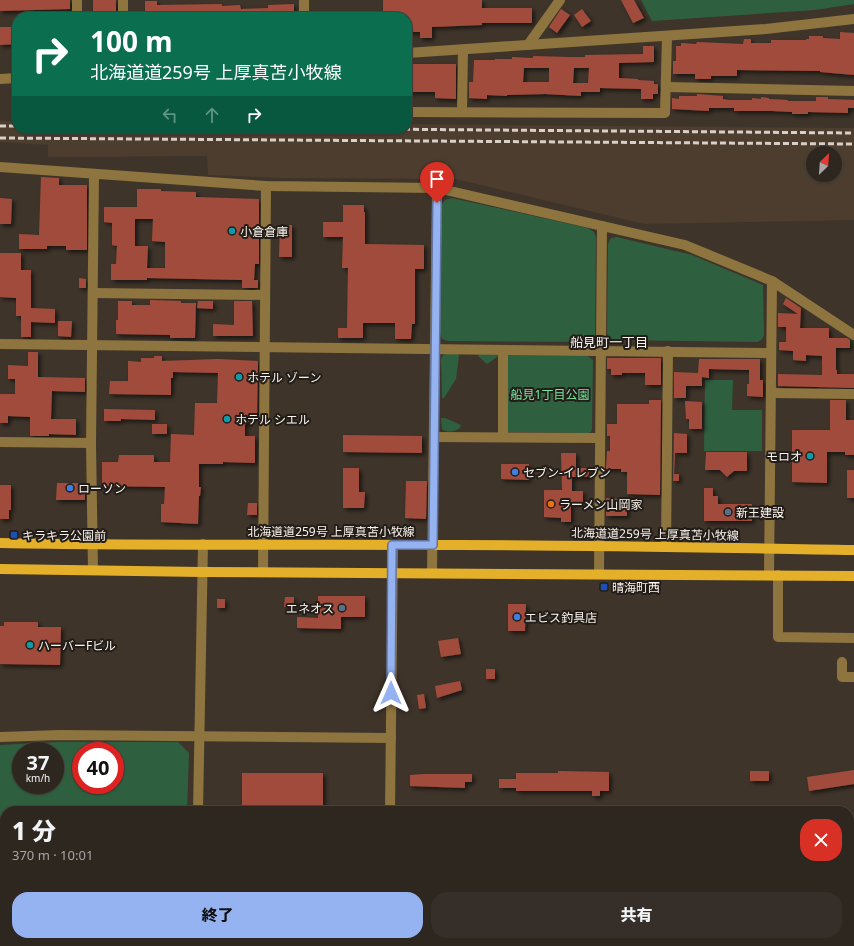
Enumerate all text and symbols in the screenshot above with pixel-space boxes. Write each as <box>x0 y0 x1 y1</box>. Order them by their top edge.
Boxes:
text: 100 m <box>90 22 173 60</box>
icon: right <box>24 28 76 80</box>
text: 北海道道259号 上厚真苫小牧線 <box>90 60 342 84</box>
icon: left <box>159 104 181 126</box>
icon: ahead <box>201 104 223 126</box>
icon: right <box>243 104 265 126</box>
north arrow <box>806 146 842 182</box>
map controls <box>806 146 842 182</box>
pin <box>420 162 454 203</box>
icon: arrive <box>426 168 448 190</box>
place label: 小倉倉庫 <box>240 223 288 240</box>
marker: 小倉倉庫 <box>227 226 237 236</box>
district label: 船見町一丁目 <box>570 333 648 351</box>
place label: ホテル ゾーン <box>247 369 322 386</box>
marker: ホテル ゾーン <box>234 372 244 382</box>
park label: 船見1丁目公園 <box>511 386 589 403</box>
place label: ホテル シエル <box>235 411 310 428</box>
marker: ホテル シエル <box>222 414 232 424</box>
place label: モロオ <box>766 448 802 465</box>
marker: モロオ <box>805 451 815 461</box>
place label: セブン-イレブン <box>523 464 611 481</box>
marker: セブン-イレブン <box>510 467 520 477</box>
place label: ローソン <box>78 480 126 497</box>
marker: ローソン <box>65 483 75 493</box>
place label: ラーメン山岡家 <box>559 496 643 513</box>
marker: ラーメン山岡家 <box>546 499 556 509</box>
place label: 新王建設 <box>736 504 784 521</box>
marker: 新王建設 <box>723 507 733 517</box>
street label: 北海道道259号 上厚真苫小牧線 <box>247 523 415 540</box>
street label: 北海道道259号 上厚真苫小牧線 <box>571 524 739 544</box>
place label: キラキラ公園前 <box>22 527 106 544</box>
marker: キラキラ公園前 <box>9 530 19 540</box>
place label: 晴海町西 <box>612 579 660 596</box>
marker: 晴海町西 <box>599 582 609 592</box>
place label: エネオス <box>286 600 334 617</box>
marker: エネオス <box>337 603 347 613</box>
place label: エビス釣具店 <box>525 609 597 626</box>
marker: エビス釣具店 <box>512 612 522 622</box>
place label: ハーバーFビル <box>38 637 116 654</box>
marker: ハーバーFビル <box>25 640 35 650</box>
position arrow <box>370 672 412 714</box>
speed limit sign: 40 <box>72 742 124 794</box>
text: 37 <box>27 749 49 776</box>
text: km/h <box>26 771 50 785</box>
text: 1 分 <box>12 814 56 847</box>
button: close <box>800 819 842 861</box>
text: 370 m · 10:01 <box>12 846 93 864</box>
button: 終了 <box>12 892 423 938</box>
button: 共有 <box>431 892 842 938</box>

